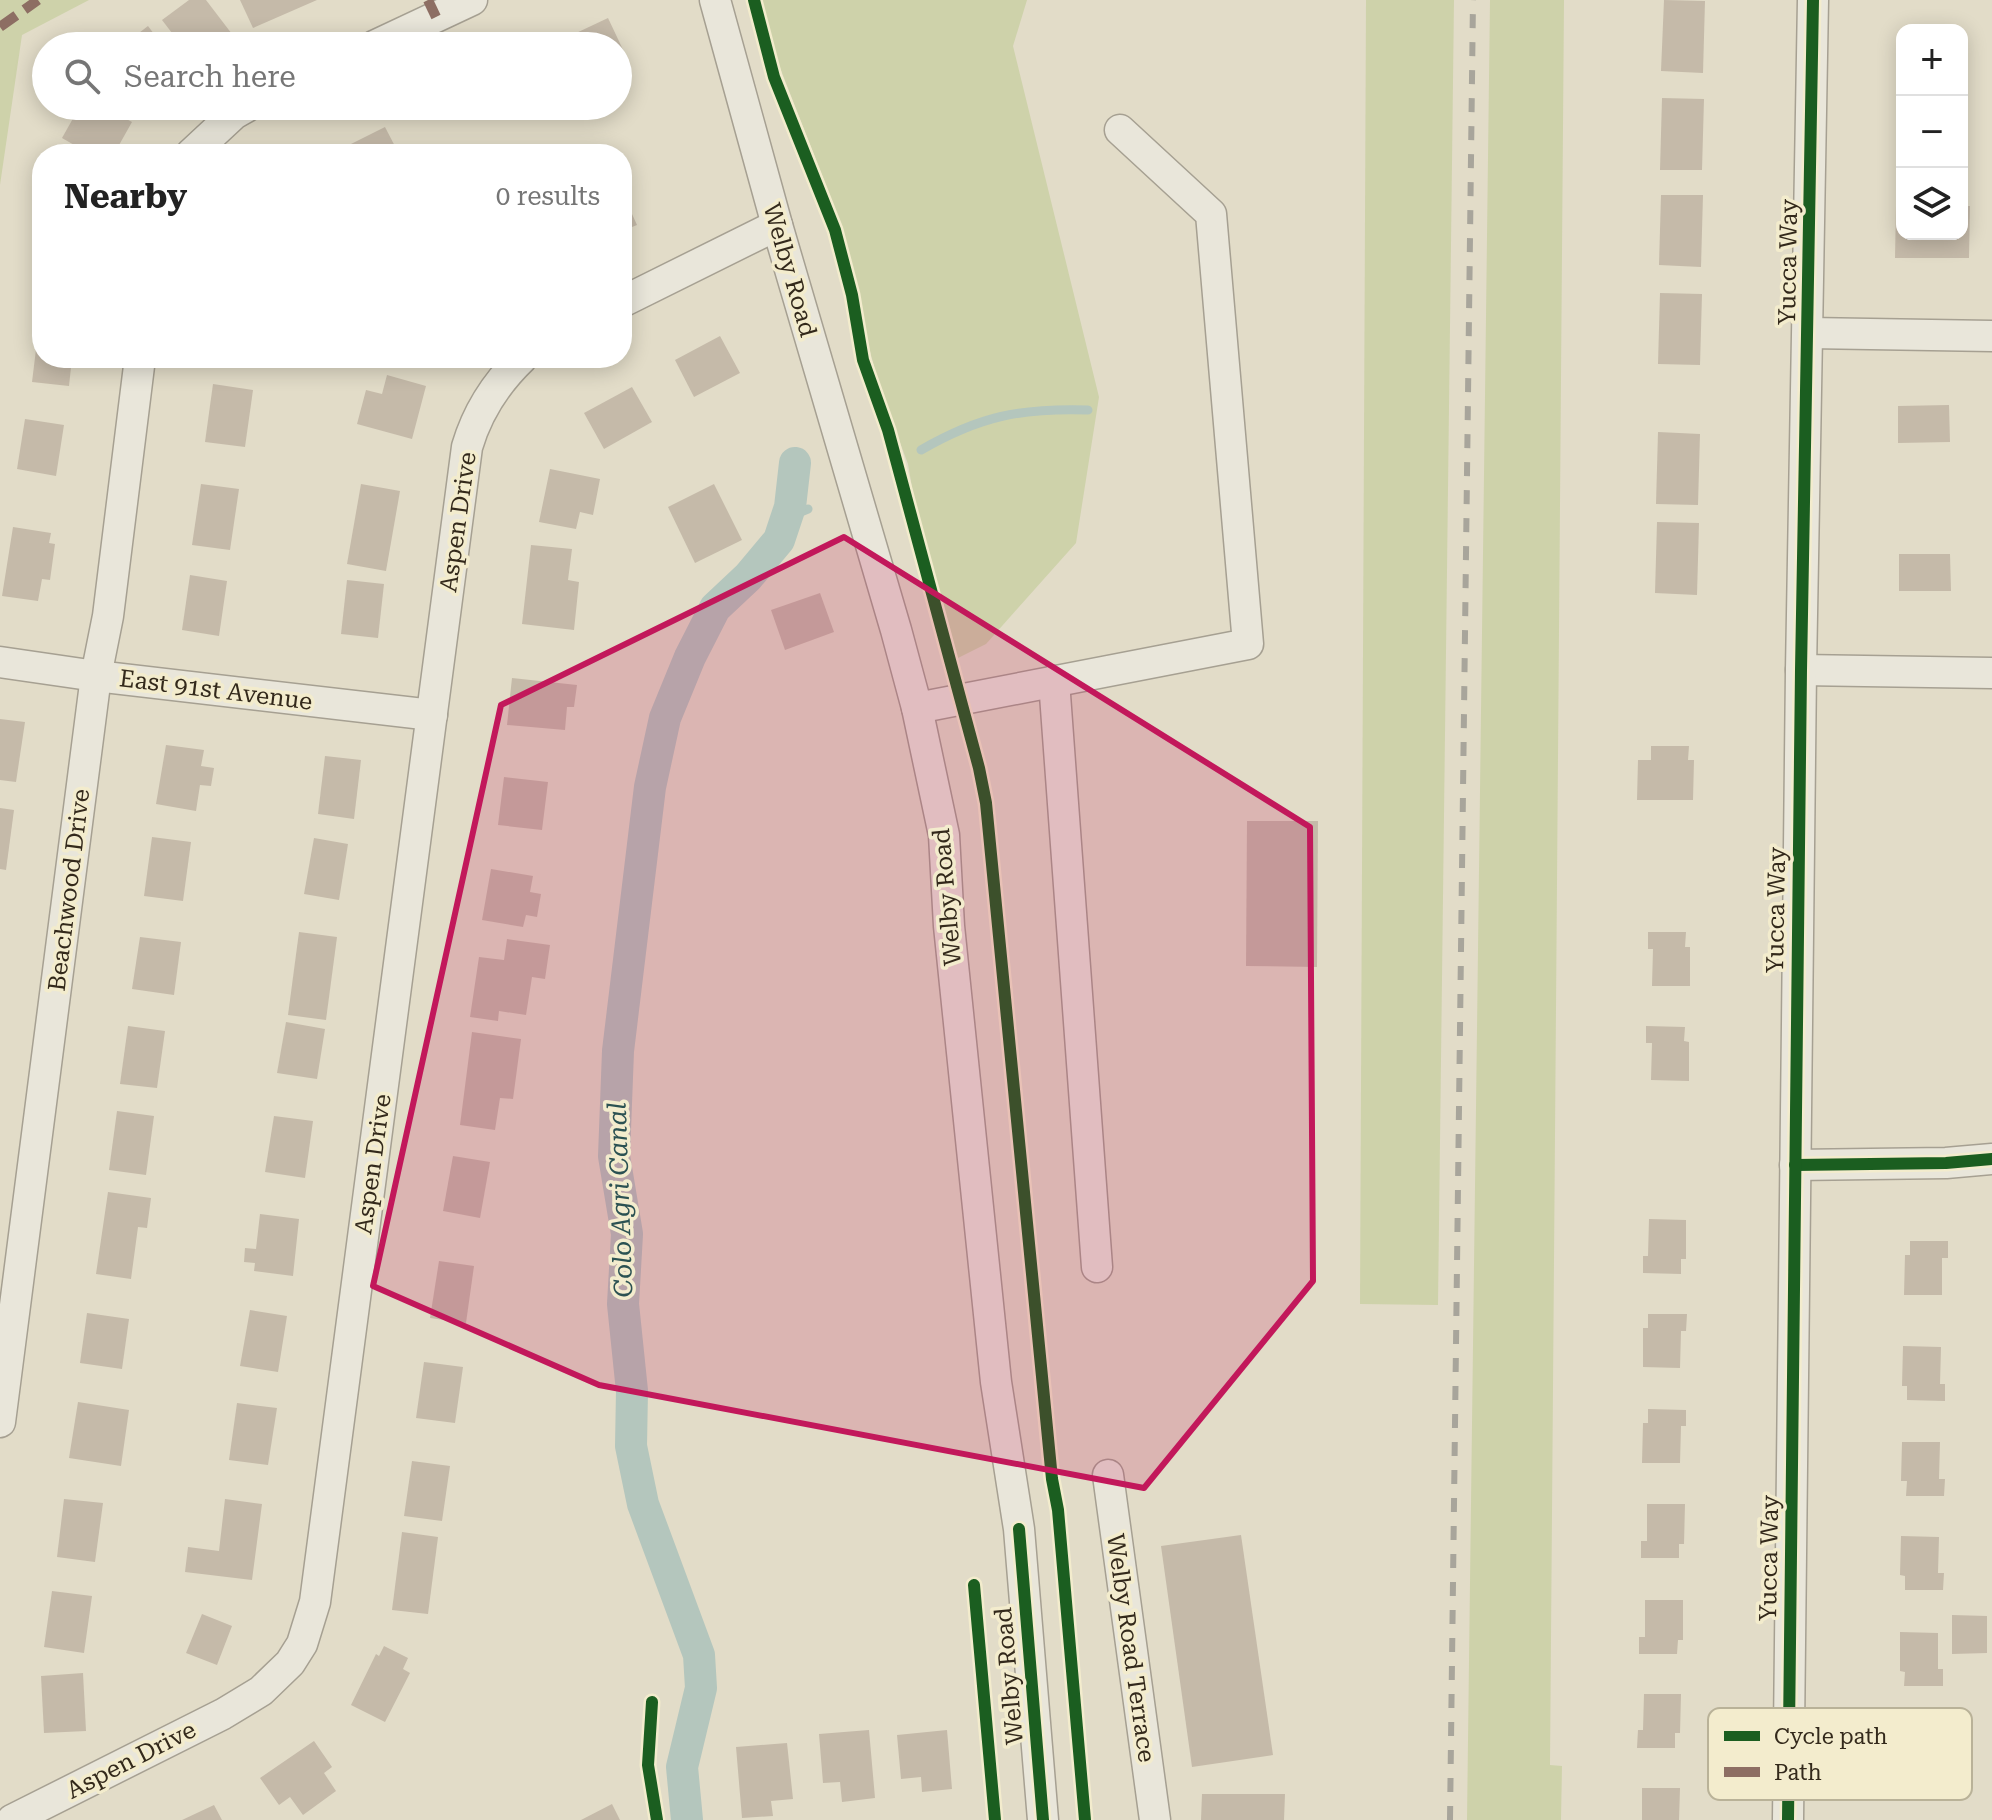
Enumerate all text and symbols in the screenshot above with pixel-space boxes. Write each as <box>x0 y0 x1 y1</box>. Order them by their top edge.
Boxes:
map controls <box>1896 24 1968 240</box>
button: + <box>1896 24 1968 96</box>
search box <box>32 32 632 120</box>
icon: search <box>60 54 104 98</box>
text: Search here <box>124 59 296 94</box>
button: − <box>1896 96 1968 168</box>
button: layers <box>1896 168 1968 240</box>
text: Nearby <box>64 176 187 216</box>
text: 0 results <box>496 181 600 211</box>
street label: Yucca Way <box>1773 198 1803 325</box>
street label: Welby Road <box>758 200 822 340</box>
street label: Aspen Drive <box>434 450 482 594</box>
street label: East 91st Avenue <box>118 664 314 716</box>
street label: Beachwood Drive <box>43 787 95 993</box>
street label: Welby Road <box>927 827 967 967</box>
street label: Yucca Way <box>1761 846 1791 973</box>
street label: Aspen Drive <box>349 1092 397 1236</box>
water label: Colo Agri Canal <box>602 1102 638 1298</box>
street label: Yucca Way <box>1754 1494 1784 1621</box>
street label: Welby Road Terrace <box>1101 1532 1161 1764</box>
street label: Welby Road <box>989 1606 1029 1746</box>
legend <box>1708 1708 1972 1800</box>
street label: Aspen Drive <box>62 1715 200 1805</box>
text: Cycle path <box>1774 1724 1888 1749</box>
text: Path <box>1774 1760 1822 1785</box>

